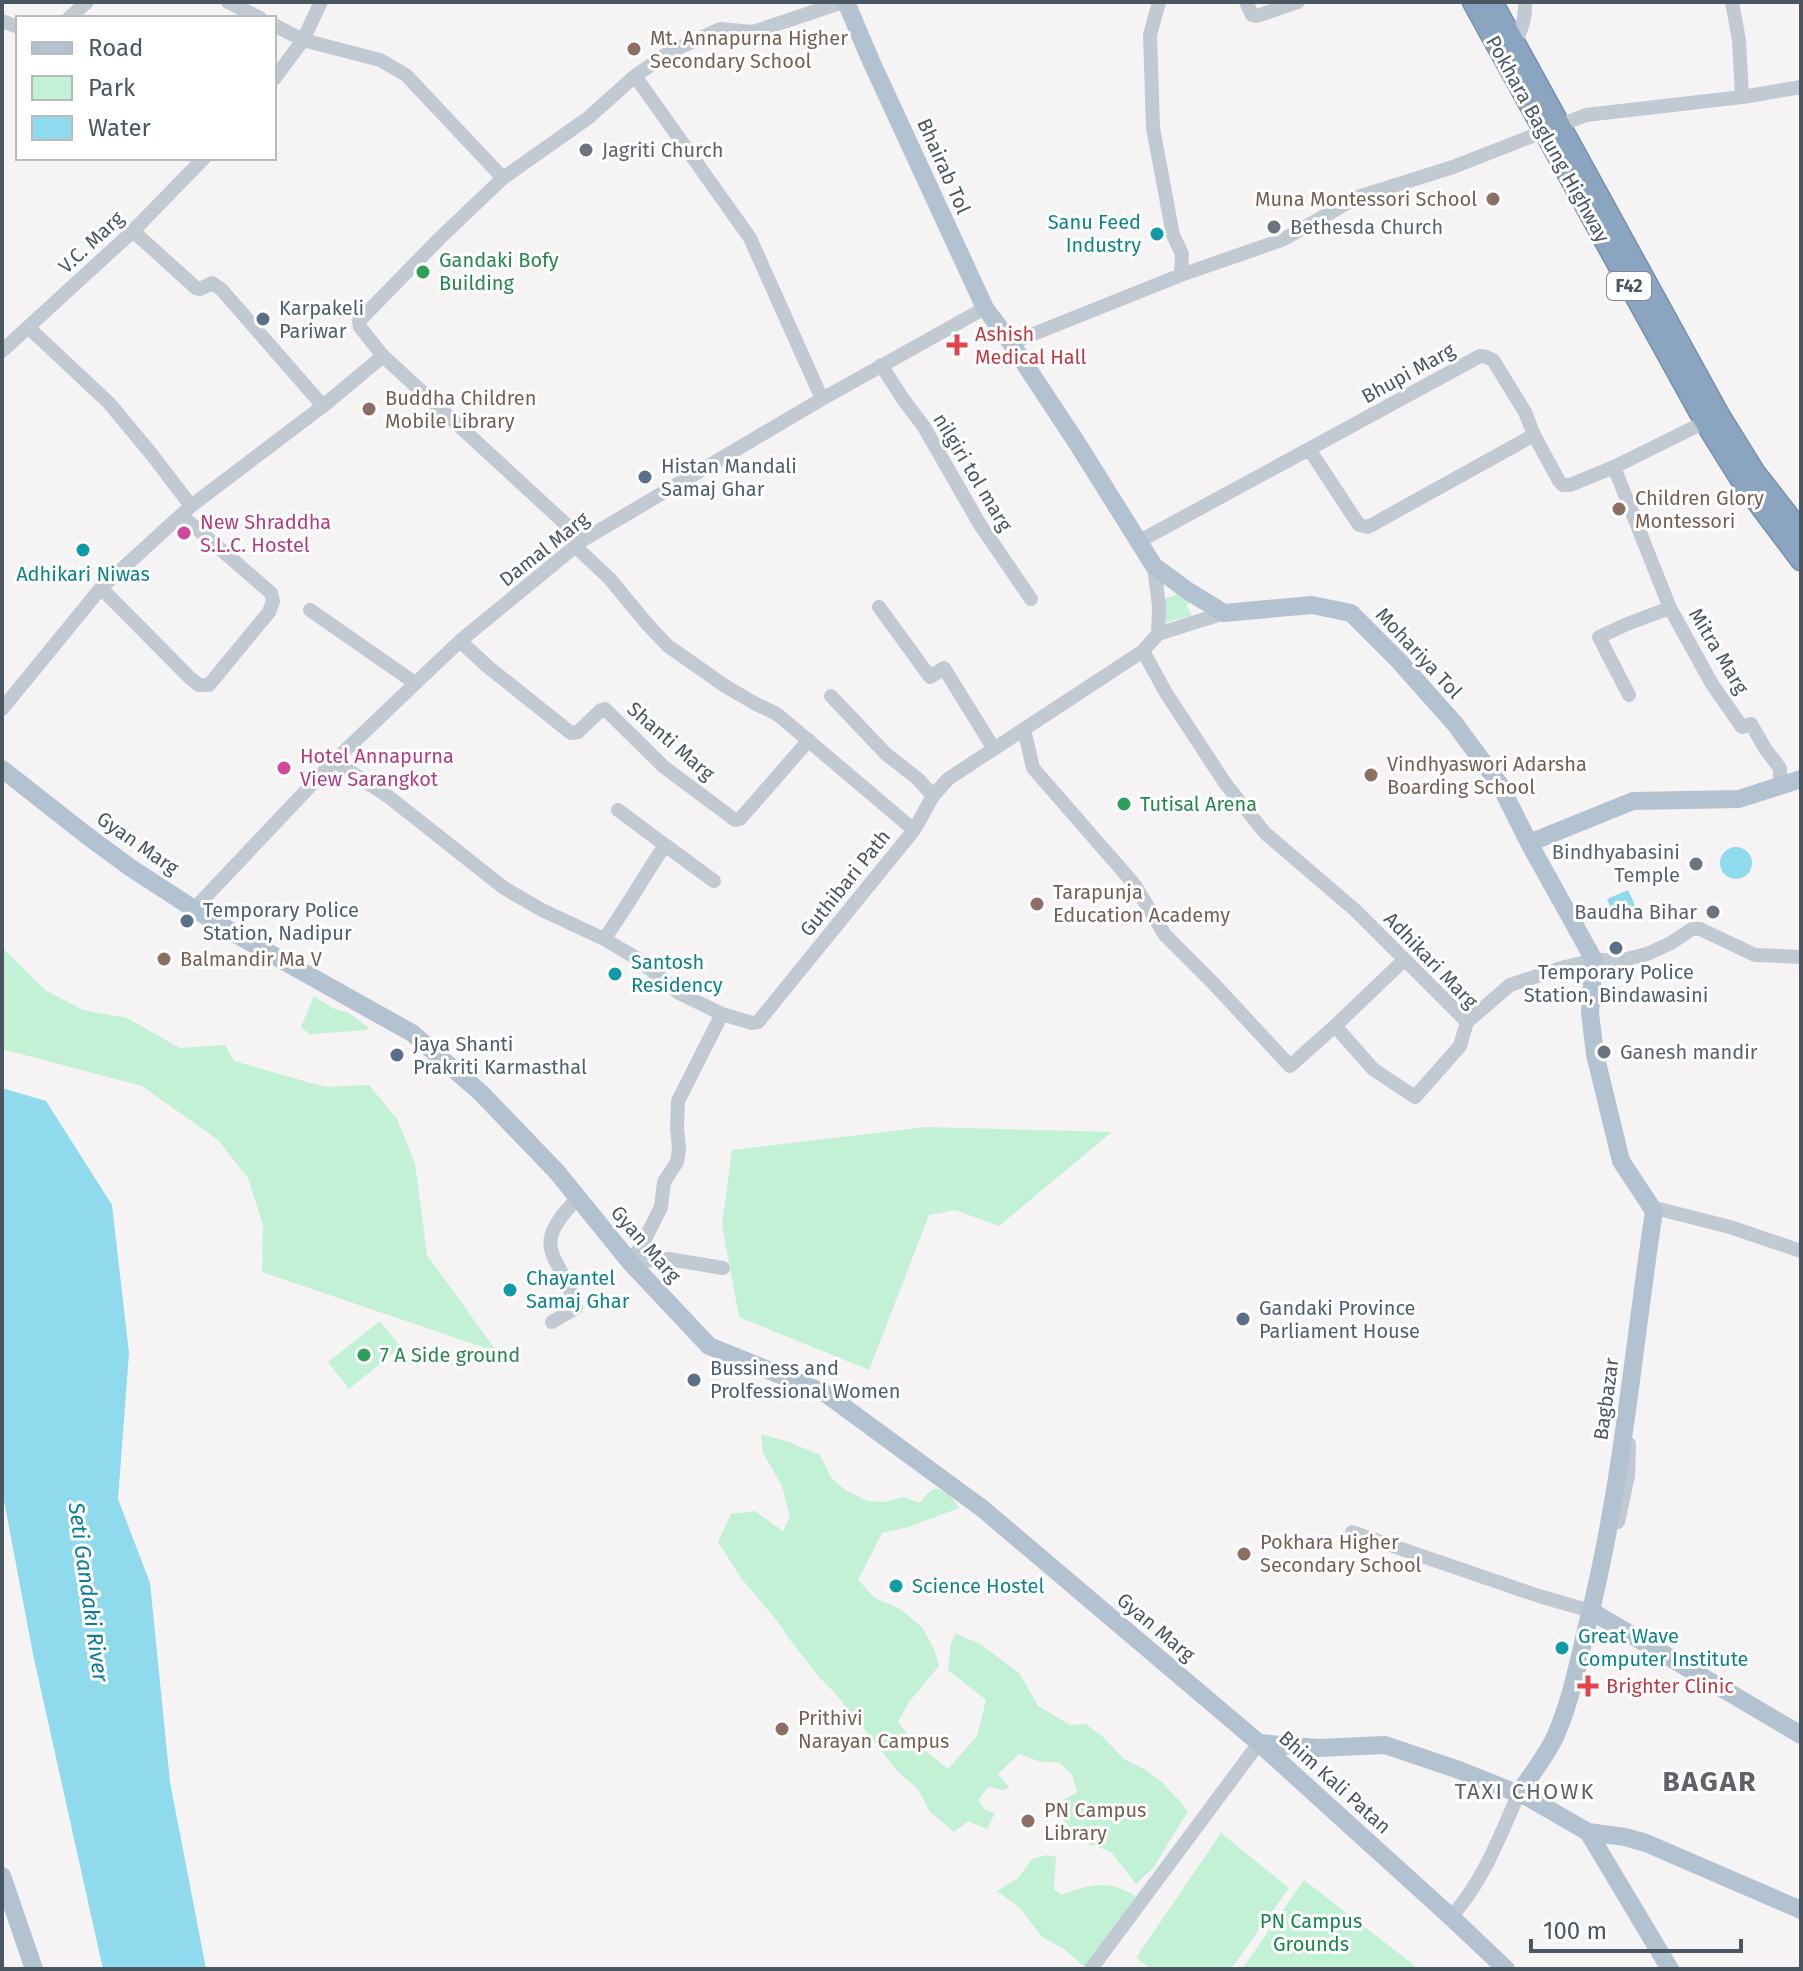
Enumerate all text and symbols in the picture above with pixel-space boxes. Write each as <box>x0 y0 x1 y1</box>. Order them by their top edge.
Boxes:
legend <box>16 16 276 160</box>
place label: Mt. Annapurna Higher Secondary School <box>650 26 848 73</box>
street label: Pokhara Baglung Highway <box>1481 31 1615 247</box>
text: Road <box>88 34 143 62</box>
marker: Mt. Annapurna Higher Secondary School <box>625 40 643 58</box>
text: Park <box>88 74 136 102</box>
text: Water <box>88 114 152 142</box>
street label: Bhairab Tol <box>912 114 976 218</box>
place label: Jagriti Church <box>602 138 723 162</box>
marker: Jagriti Church <box>577 141 595 159</box>
place label: Muna Montessori School <box>1255 187 1477 211</box>
marker: Muna Montessori School <box>1484 190 1502 208</box>
street label: V.C. Marg <box>54 206 129 278</box>
place label: Sanu Feed Industry <box>1048 210 1141 257</box>
place label: Bethesda Church <box>1290 215 1443 239</box>
marker: Bethesda Church <box>1265 218 1283 236</box>
marker: Sanu Feed Industry <box>1148 225 1166 243</box>
place label: Gandaki Bofy Building <box>439 248 559 295</box>
marker: Gandaki Bofy Building <box>414 263 432 281</box>
road number: F42 <box>1607 272 1651 300</box>
place label: Karpakeli Pariwar <box>279 296 364 343</box>
marker: Karpakeli Pariwar <box>254 310 272 328</box>
place label: Ashish Medical Hall <box>975 322 1086 369</box>
marker: Ashish Medical Hall <box>946 334 968 356</box>
street label: Bhupi Marg <box>1357 337 1459 408</box>
place label: Buddha Children Mobile Library <box>385 386 536 433</box>
marker: Buddha Children Mobile Library <box>360 400 378 418</box>
street label: nilgiri tol marg <box>928 409 1018 536</box>
place label: Histan Mandali Samaj Ghar <box>661 454 797 501</box>
marker: Histan Mandali Samaj Ghar <box>636 468 654 486</box>
place label: Children Glory Montessori <box>1635 486 1764 533</box>
marker: Children Glory Montessori <box>1610 500 1628 518</box>
street label: Damal Marg <box>495 506 594 591</box>
place label: New Shraddha S.L.C. Hostel <box>200 510 331 557</box>
marker: New Shraddha S.L.C. Hostel <box>175 524 193 542</box>
marker: Adhikari Niwas <box>74 541 92 559</box>
place label: Adhikari Niwas <box>16 562 150 586</box>
street label: Mohariya Tol <box>1371 603 1467 704</box>
street label: Mitra Marg <box>1684 604 1754 699</box>
street label: Shanti Marg <box>623 697 720 786</box>
place label: Hotel Annapurna View Sarangkot <box>300 744 454 791</box>
place label: Vindhyaswori Adarsha Boarding School <box>1387 752 1587 799</box>
marker: Hotel Annapurna View Sarangkot <box>275 759 293 777</box>
marker: Vindhyaswori Adarsha Boarding School <box>1362 766 1380 784</box>
place label: Tutisal Arena <box>1140 792 1257 816</box>
marker: Tutisal Arena <box>1115 795 1133 813</box>
street label: Gyan Marg <box>92 806 184 880</box>
street label: Guthibari Path <box>795 825 895 941</box>
place label: Bindhyabasini Temple <box>1552 840 1680 887</box>
marker: Bindhyabasini Temple <box>1687 855 1705 873</box>
place label: Tarapunja Education Academy <box>1053 880 1230 927</box>
marker: Tarapunja Education Academy <box>1028 895 1046 913</box>
place label: Temporary Police Station, Nadipur <box>203 898 359 945</box>
place label: Baudha Bihar <box>1574 900 1697 924</box>
marker: Baudha Bihar <box>1704 903 1722 921</box>
street label: Adhikari Marg <box>1379 907 1483 1014</box>
marker: Temporary Police Station, Nadipur <box>178 912 196 930</box>
marker: Temporary Police Station, Bindawasini <box>1607 939 1625 957</box>
place label: Balmandir Ma V <box>180 947 322 971</box>
marker: Balmandir Ma V <box>155 950 173 968</box>
place label: Santosh Residency <box>631 950 723 997</box>
place label: Temporary Police Station, Bindawasini <box>1524 960 1708 1007</box>
marker: Santosh Residency <box>606 965 624 983</box>
place label: Jaya Shanti Prakriti Karmasthal <box>413 1032 587 1079</box>
place label: Ganesh mandir <box>1620 1040 1758 1064</box>
marker: Ganesh mandir <box>1595 1043 1613 1061</box>
marker: Jaya Shanti Prakriti Karmasthal <box>388 1046 406 1064</box>
street label: Gyan Marg <box>606 1201 686 1288</box>
place label: Chayantel Samaj Ghar <box>526 1266 630 1313</box>
marker: Chayantel Samaj Ghar <box>501 1281 519 1299</box>
place label: Gandaki Province Parliament House <box>1259 1296 1420 1343</box>
marker: Gandaki Province Parliament House <box>1234 1310 1252 1328</box>
place label: 7 A Side ground <box>380 1343 520 1367</box>
marker: 7 A Side ground <box>355 1346 373 1364</box>
place label: Bussiness and Prolfessional Women <box>710 1356 900 1403</box>
street label: Bagbazar <box>1588 1356 1624 1442</box>
marker: Bussiness and Prolfessional Women <box>685 1371 703 1389</box>
water label: Seti Gandaki River <box>62 1500 115 1684</box>
place label: Pokhara Higher Secondary School <box>1260 1530 1422 1577</box>
marker: Pokhara Higher Secondary School <box>1235 1545 1253 1563</box>
place label: Science Hostel <box>912 1574 1045 1598</box>
marker: Science Hostel <box>887 1577 905 1595</box>
street label: Gyan Marg <box>1112 1587 1200 1667</box>
place label: Great Wave Computer Institute <box>1578 1624 1748 1671</box>
marker: Great Wave Computer Institute <box>1553 1639 1571 1657</box>
place label: Brighter Clinic <box>1606 1674 1734 1698</box>
marker: Brighter Clinic <box>1577 1675 1599 1697</box>
place label: Prithivi Narayan Campus <box>798 1706 949 1753</box>
marker: Prithivi Narayan Campus <box>773 1720 791 1738</box>
street label: Bhim Kali Patan <box>1274 1726 1396 1838</box>
district label: BAGAR <box>1662 1765 1758 1798</box>
district label: TAXI CHOWK <box>1455 1778 1595 1805</box>
place label: PN Campus Library <box>1044 1798 1146 1845</box>
marker: PN Campus Library <box>1019 1812 1037 1830</box>
scale bar <box>1531 1903 1741 1953</box>
park label: PN Campus Grounds <box>1260 1909 1362 1956</box>
text: 100 m <box>1543 1917 1607 1945</box>

